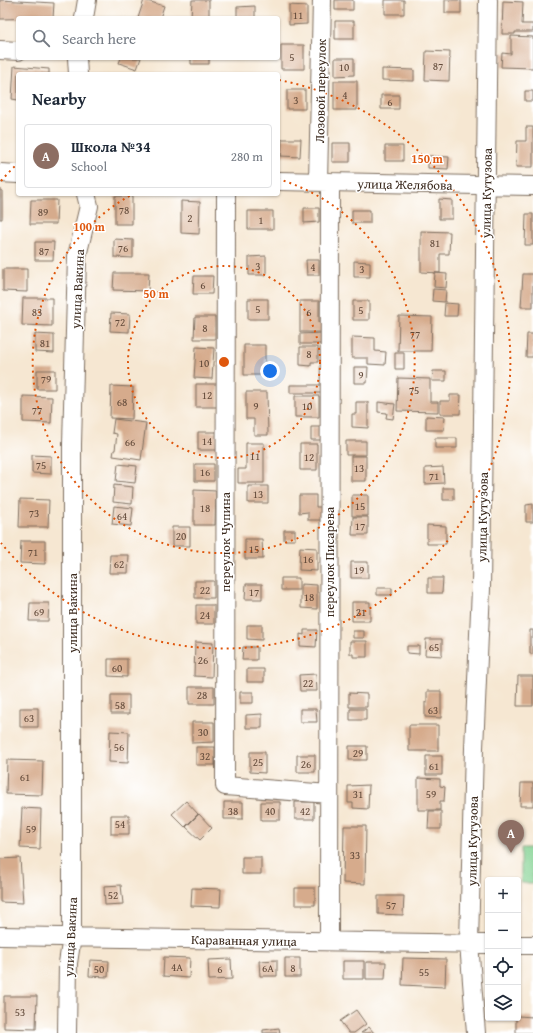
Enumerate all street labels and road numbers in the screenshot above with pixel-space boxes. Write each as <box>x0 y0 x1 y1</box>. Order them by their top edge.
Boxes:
street label: Лозовой переулок <box>310 38 331 143</box>
street label: улица Кутузова <box>476 147 497 239</box>
street label: улица Желябова <box>356 174 454 195</box>
street label: улица Вакина <box>66 248 89 330</box>
street label: улица Кутузова <box>472 471 493 563</box>
street label: переулок Чупина <box>216 491 235 592</box>
street label: переулок Писарева <box>320 506 339 617</box>
street label: улица Вакина <box>63 572 82 654</box>
street label: улица Кутузова <box>462 795 483 887</box>
street label: улица Вакина <box>59 896 82 978</box>
street label: Караванная улица <box>191 930 298 951</box>

